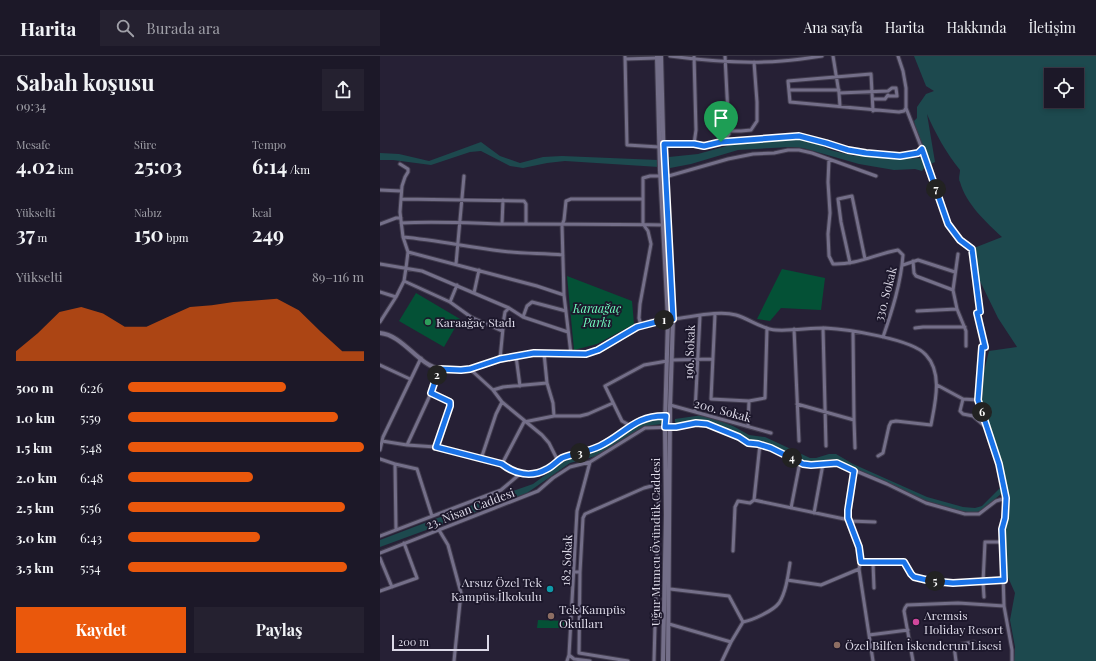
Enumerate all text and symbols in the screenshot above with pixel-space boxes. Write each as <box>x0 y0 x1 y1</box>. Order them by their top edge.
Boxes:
search box <box>100 10 380 46</box>
text: Harita <box>20 15 76 41</box>
icon: search <box>114 17 136 39</box>
text: Burada ara <box>146 18 220 38</box>
text: Ana sayfa <box>803 18 863 37</box>
text: Harita <box>885 18 924 37</box>
text: Hakkında <box>946 18 1006 37</box>
text: İletişim <box>1028 18 1076 37</box>
text: Sabah koşusu <box>16 67 155 97</box>
map controls <box>1044 68 1084 108</box>
button: locate <box>1044 68 1084 108</box>
button: share <box>322 69 364 111</box>
text: 09:34 <box>16 97 46 114</box>
pin <box>704 101 738 142</box>
icon: arrive <box>710 107 732 129</box>
text: Mesafe <box>16 137 50 152</box>
text: Süre <box>134 137 157 152</box>
text: Tempo <box>252 137 286 152</box>
text: 4.02 <box>16 152 55 179</box>
text: 25:03 <box>134 152 182 179</box>
text: 6:14 <box>252 152 287 179</box>
text: km <box>55 162 74 177</box>
text: /km <box>287 162 310 177</box>
pin: 7 <box>926 179 946 199</box>
text: 7 <box>933 181 939 196</box>
text: Yükselti <box>16 205 55 220</box>
text: Nabız <box>134 205 162 220</box>
text: kcal <box>252 205 272 220</box>
text: 37 <box>16 220 35 247</box>
text: 150 <box>134 220 164 247</box>
text: 249 <box>252 220 284 247</box>
text: m <box>35 230 47 245</box>
text: bpm <box>164 230 189 245</box>
street label: 330. Sokak <box>870 264 900 323</box>
text: Yükselti <box>16 268 63 285</box>
text: 89–116 m <box>312 268 364 285</box>
park label: Karaağaç Parkı <box>572 300 622 330</box>
pin: 1 <box>654 310 674 330</box>
text: 1 <box>662 312 666 327</box>
place label: Karaağaç Stadı <box>436 314 516 330</box>
marker: Karaağaç Stadı <box>423 317 433 327</box>
street label: 196. Sokak <box>680 324 698 380</box>
pin: 2 <box>427 365 447 385</box>
text: 2 <box>434 367 440 382</box>
text: 500 m <box>16 379 54 396</box>
text: 6:26 <box>80 379 103 396</box>
street label: 200. Sokak <box>693 395 754 425</box>
pin: 6 <box>972 402 992 422</box>
text: 6 <box>979 404 985 419</box>
text: 1.0 km <box>16 409 55 426</box>
text: 5:59 <box>80 409 101 426</box>
text: 1.5 km <box>16 439 52 456</box>
text: 5:48 <box>80 439 102 456</box>
pin: 3 <box>570 443 590 463</box>
text: 3 <box>577 445 583 460</box>
pin: 4 <box>782 448 802 468</box>
text: 4 <box>789 450 795 465</box>
street label: Uğur Mumcu Övündük Caddesi <box>647 457 663 626</box>
text: 2.0 km <box>16 469 57 486</box>
text: 6:48 <box>80 469 103 486</box>
street label: 23. Nisan Caddesi <box>423 484 517 532</box>
text: 2.5 km <box>16 499 54 516</box>
text: 5:56 <box>80 499 101 516</box>
text: 3.0 km <box>16 529 56 546</box>
text: 6:43 <box>80 529 102 546</box>
street label: 182 Sokak <box>557 534 575 586</box>
text: 3.5 km <box>16 559 54 576</box>
text: 5:54 <box>80 559 101 576</box>
pin: 5 <box>925 571 945 591</box>
text: 5 <box>932 573 938 588</box>
place label: Arsuz Özel Tek Kampüs İlkokulu <box>451 574 542 604</box>
marker: Arsuz Özel Tek Kampüs İlkokulu <box>545 584 555 594</box>
place label: Tek Kampüs Okulları <box>559 601 625 631</box>
button: Kaydet <box>16 607 186 653</box>
button: Paylaş <box>194 607 364 653</box>
place label: Aremsis Holiday Resort <box>923 607 1004 637</box>
marker: Tek Kampüs Okulları <box>546 611 556 621</box>
marker: Aremsis Holiday Resort <box>911 617 921 627</box>
scale bar <box>392 633 489 652</box>
text: 200 m <box>398 634 429 649</box>
place label: Özel Bilfen İskenderun Lisesi <box>845 637 1002 653</box>
marker: Özel Bilfen İskenderun Lisesi <box>832 640 842 650</box>

